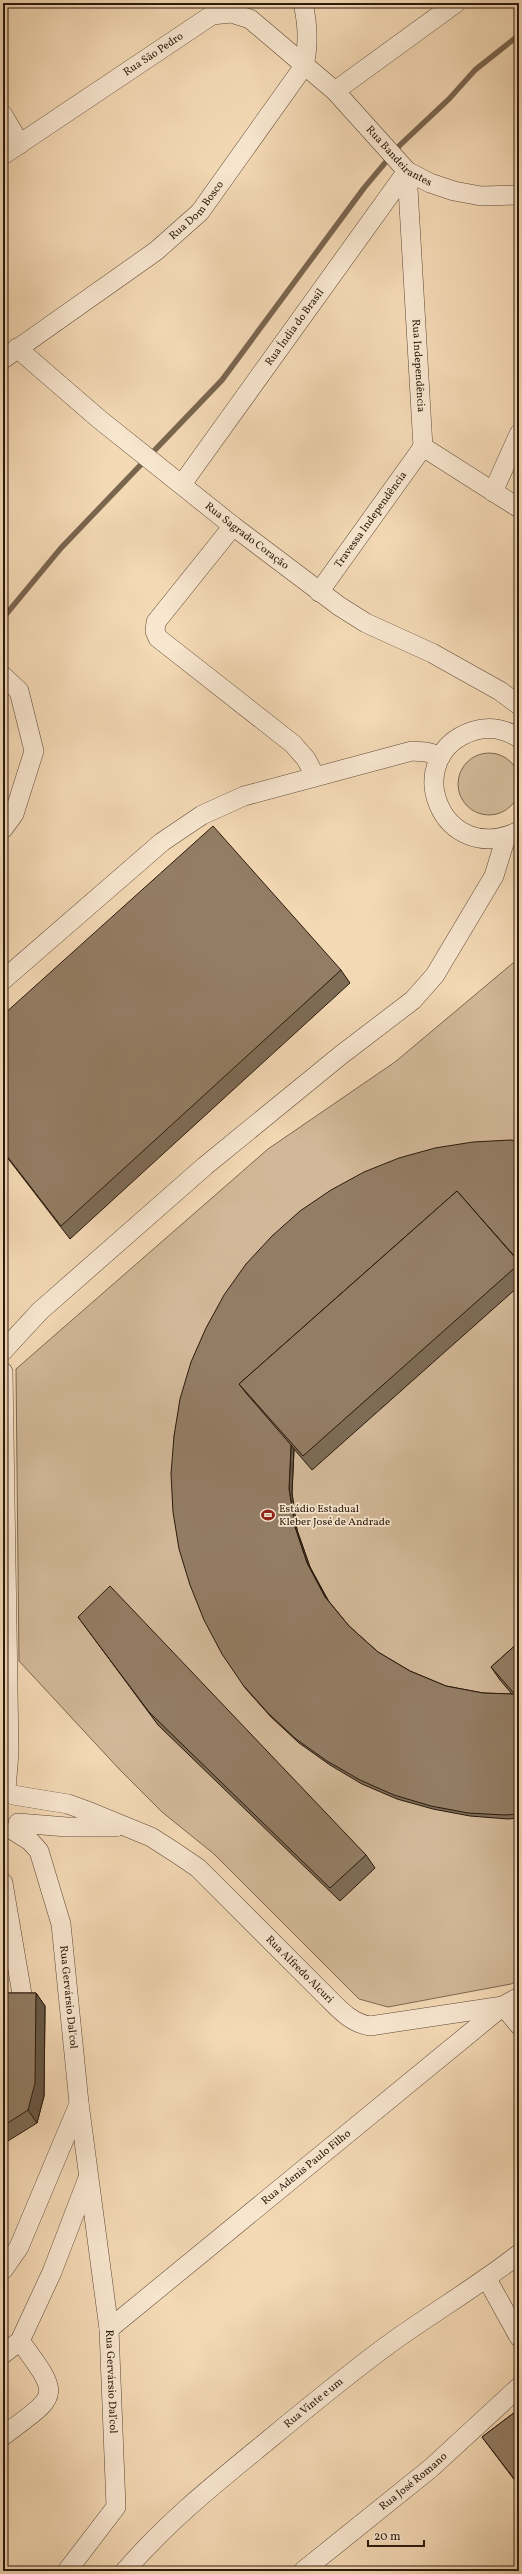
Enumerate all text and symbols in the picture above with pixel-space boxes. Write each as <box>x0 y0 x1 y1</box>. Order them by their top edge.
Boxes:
street label: Rua São Pedro <box>120 29 186 80</box>
street label: Rua Bandeirantes <box>362 123 435 190</box>
street label: Rua Dom Bosco <box>166 178 227 243</box>
street label: Rua Índia do Brasil <box>262 286 328 369</box>
street label: Rua Independência <box>408 319 428 413</box>
street label: Travessa Independência <box>331 468 411 571</box>
street label: Rua Sagrado Coração <box>202 499 292 573</box>
place label: Estádio Estadual Kleber José de Andrade <box>279 1502 390 1530</box>
sports icon: Estádio Estadual Kleber José de Andrade <box>260 1507 276 1523</box>
street label: Rua Alfredo Alcuri <box>262 1932 337 2007</box>
street label: Rua Gervársio Dal'col <box>56 1945 81 2049</box>
street label: Rua Adenis Paulo Filho <box>258 2126 354 2208</box>
street label: Rua Gervársio Dal'col <box>102 2329 121 2434</box>
street label: Rua Vinte e um <box>281 2374 347 2432</box>
street label: Rua José Romano <box>376 2449 451 2514</box>
scale bar <box>368 2522 424 2548</box>
text: 20 m <box>374 2529 401 2545</box>

